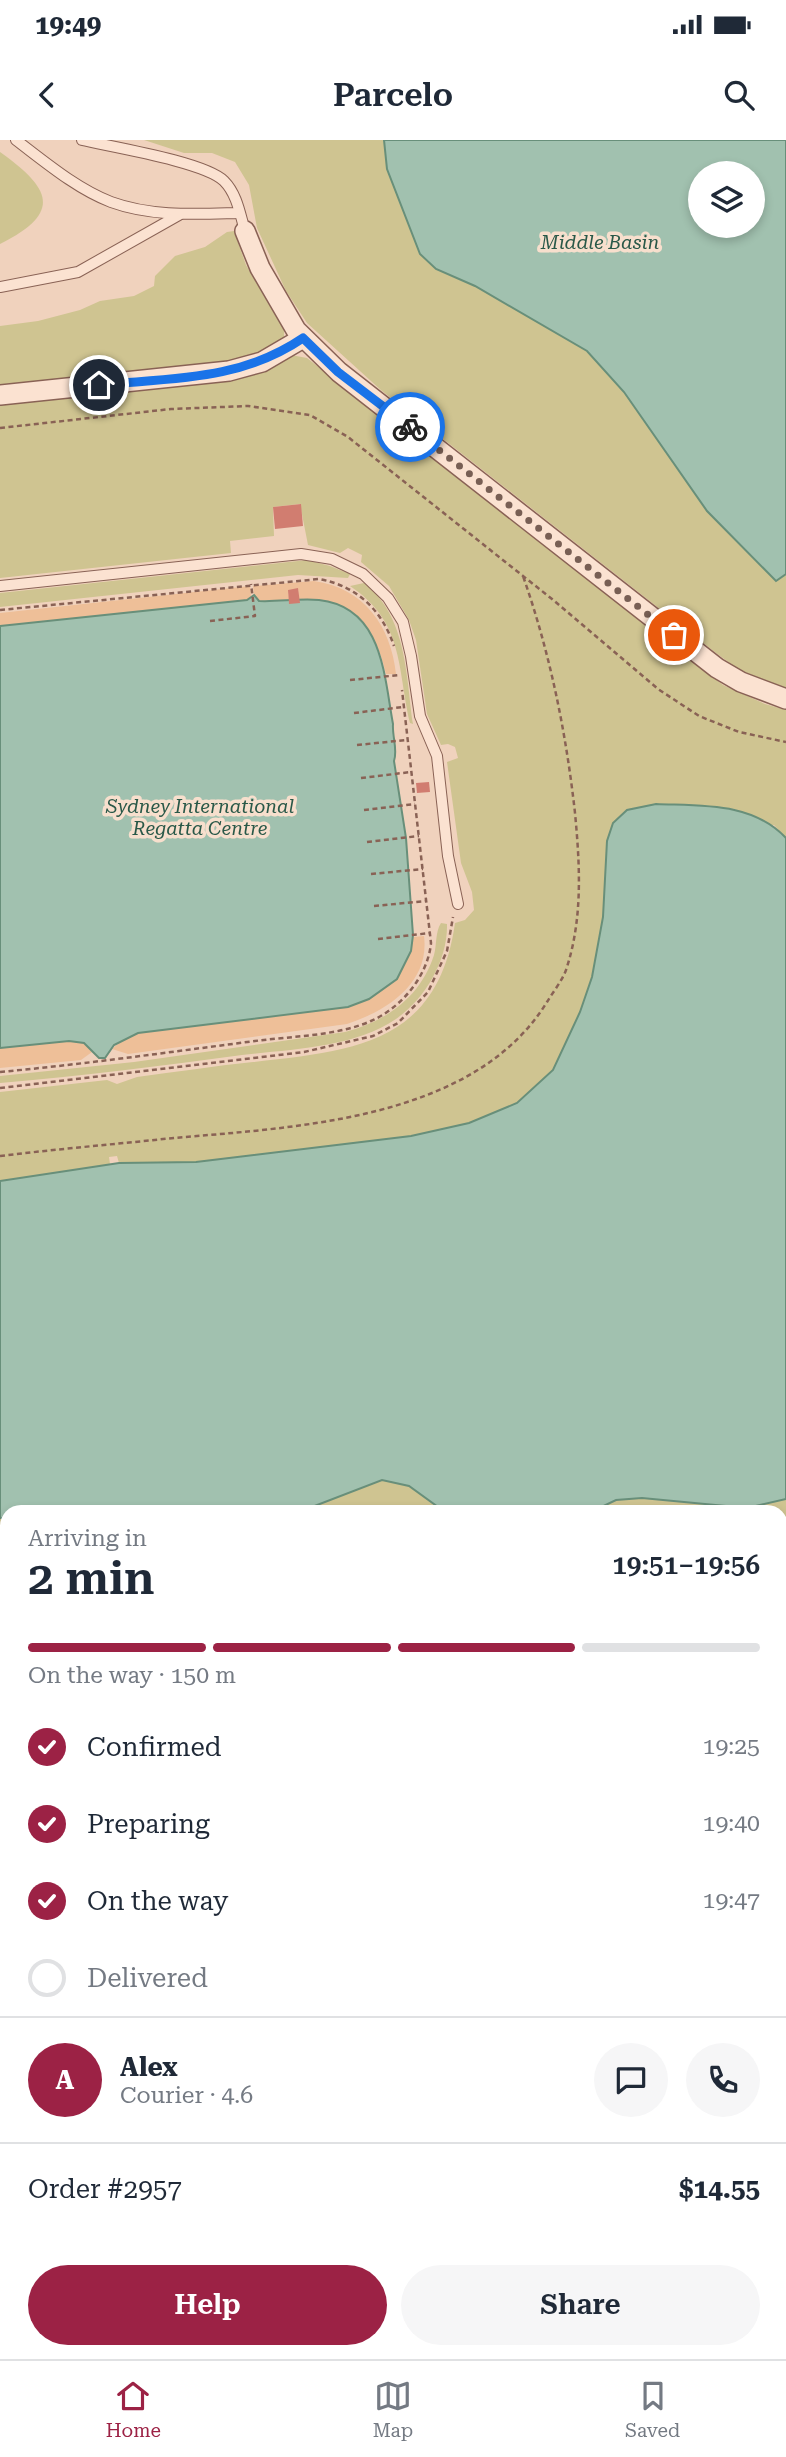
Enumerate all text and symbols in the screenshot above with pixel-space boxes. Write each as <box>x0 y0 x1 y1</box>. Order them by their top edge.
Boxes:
text: 19:49 <box>35 10 101 40</box>
icon: back <box>28 76 66 114</box>
text: Parcelo <box>333 76 453 114</box>
icon: search <box>720 76 758 114</box>
map controls <box>688 161 765 238</box>
button: layers <box>688 161 765 238</box>
water label: Middle Basin <box>540 231 660 254</box>
pin <box>69 355 129 415</box>
icon: home <box>80 366 118 404</box>
courier <box>375 392 445 462</box>
icon: bike <box>391 408 429 446</box>
pin <box>644 605 704 665</box>
icon: bag <box>655 616 693 654</box>
water label: Sydney International Regatta Centre <box>105 795 294 840</box>
text: Arriving in <box>28 1525 147 1552</box>
text: 19:51–19:56 <box>612 1550 760 1580</box>
text: 2 min <box>28 1551 155 1605</box>
text: On the way · 150 m <box>28 1662 236 1689</box>
icon: check <box>28 1728 66 1766</box>
text: Confirmed <box>87 1732 222 1762</box>
text: 19:25 <box>703 1733 760 1760</box>
icon: check <box>28 1805 66 1843</box>
text: Preparing <box>87 1809 210 1839</box>
text: 19:40 <box>703 1810 760 1837</box>
icon: check <box>28 1882 66 1920</box>
text: On the way <box>87 1886 228 1916</box>
text: 19:47 <box>703 1887 760 1914</box>
text: Delivered <box>87 1963 208 1993</box>
button: chat <box>594 2043 668 2117</box>
button: phone <box>686 2043 760 2117</box>
text: Alex <box>120 2052 178 2082</box>
text: A <box>56 2065 74 2095</box>
text: Courier · 4.6 <box>120 2082 253 2109</box>
text: Order #2957 <box>28 2174 182 2204</box>
text: $14.55 <box>679 2174 760 2204</box>
button: Help <box>28 2265 387 2345</box>
button: Share <box>401 2265 760 2345</box>
tab: Home <box>106 2377 161 2442</box>
tab: Map <box>373 2377 413 2442</box>
tab: Saved <box>625 2377 680 2442</box>

